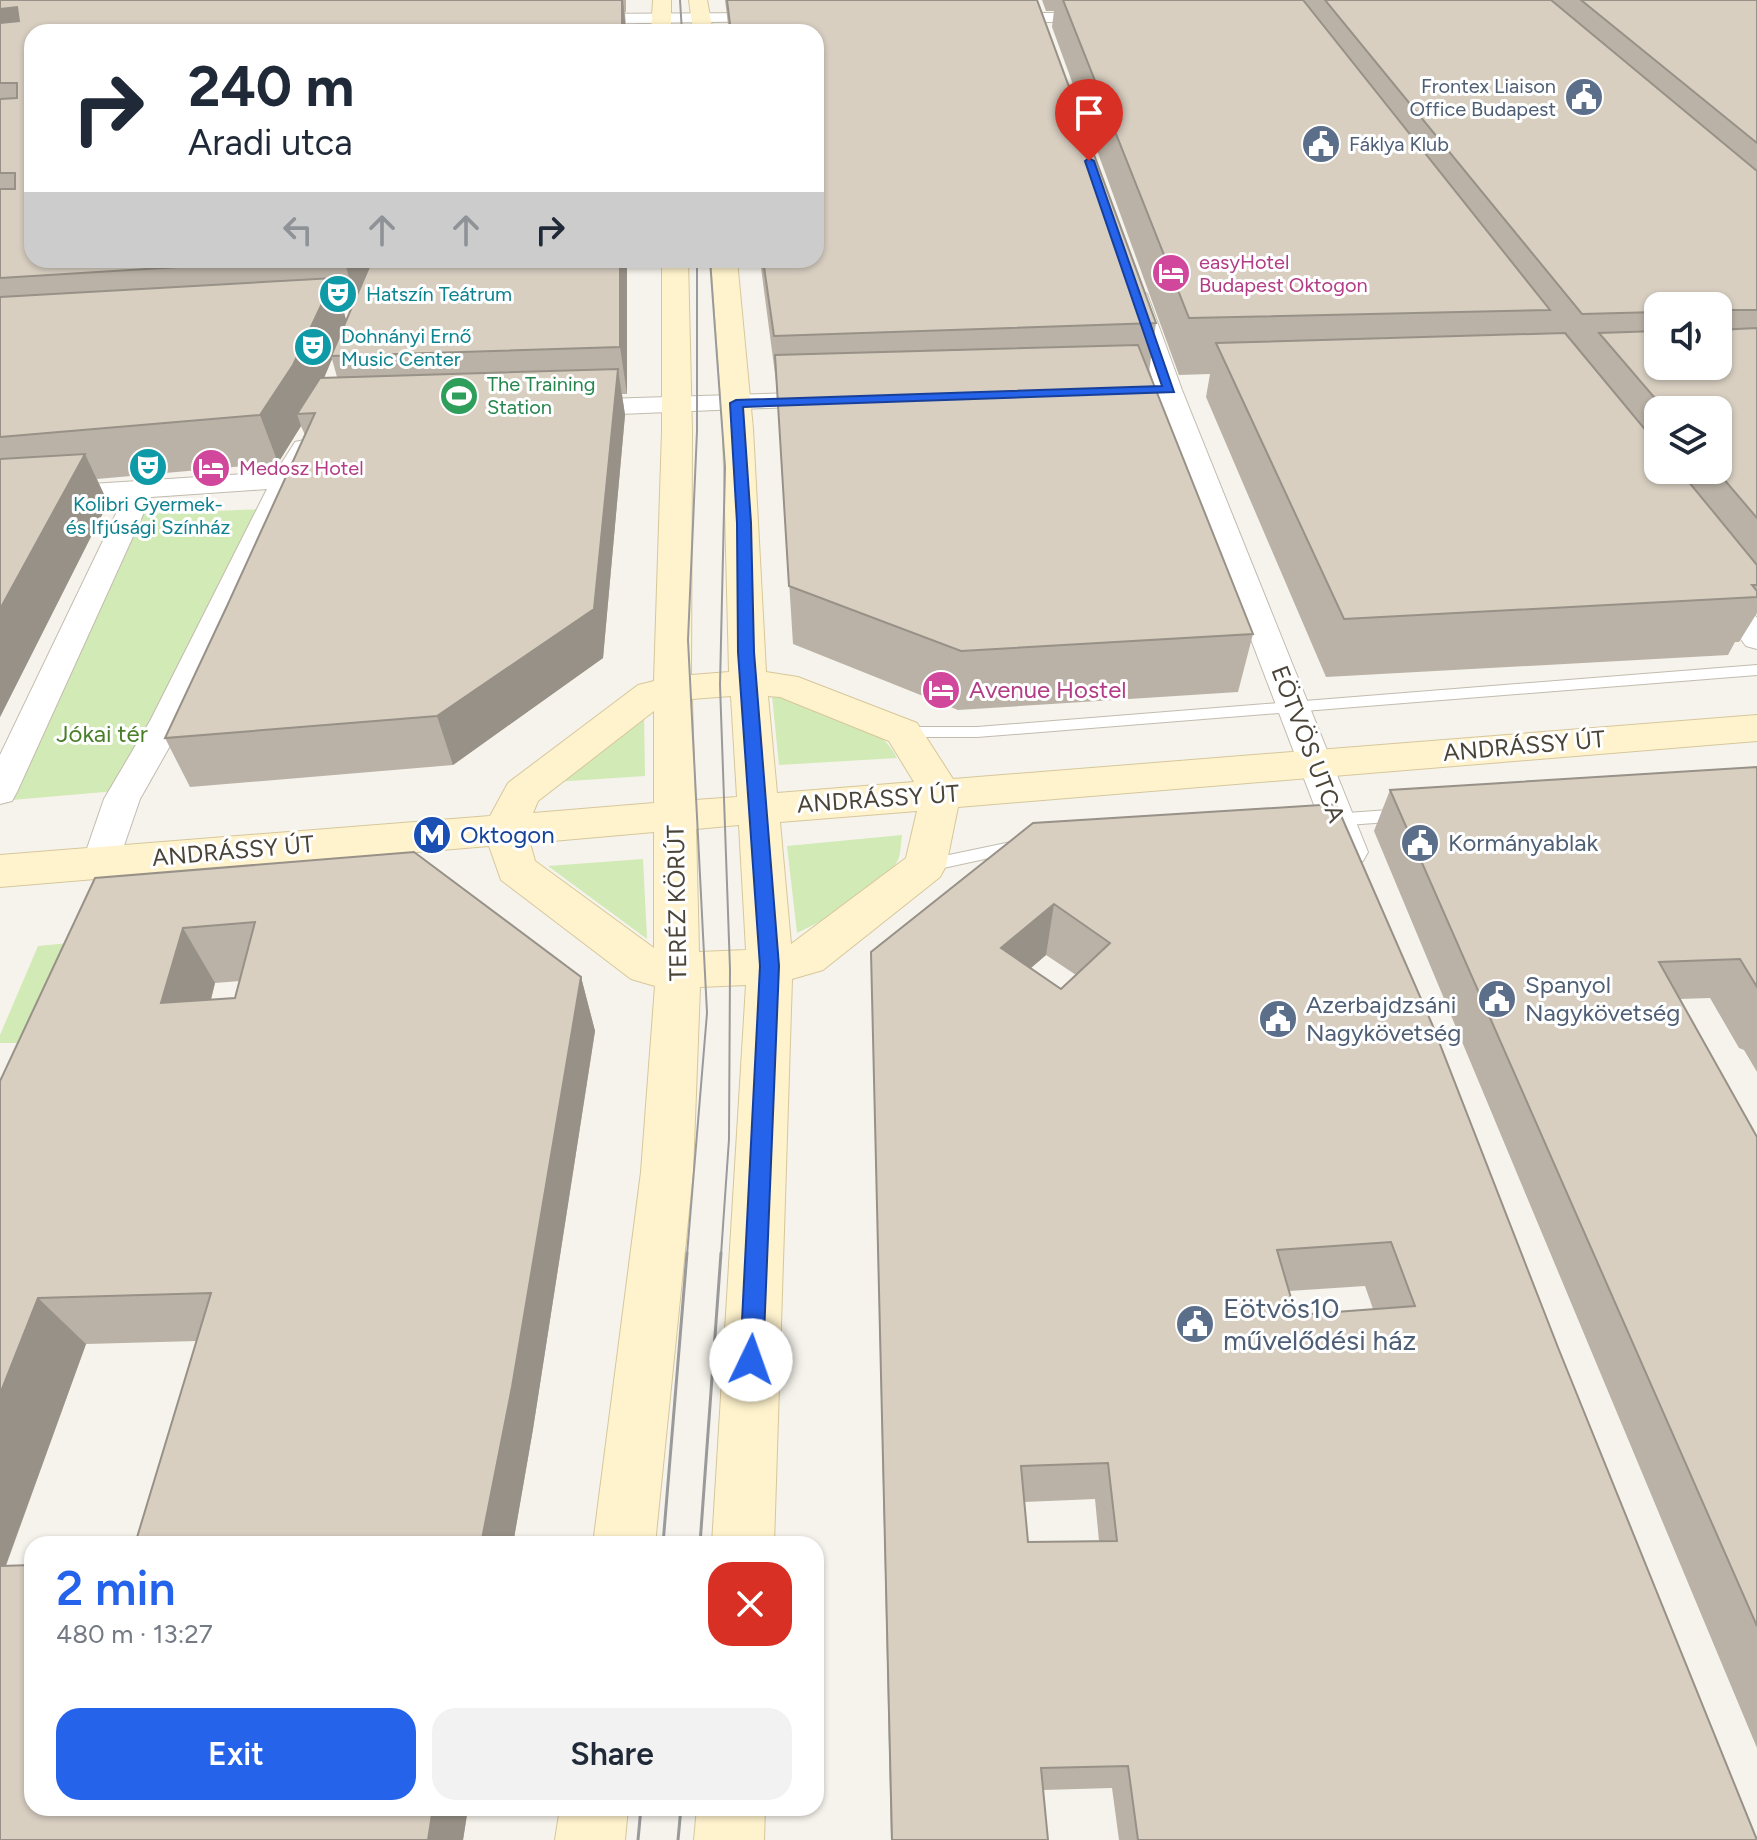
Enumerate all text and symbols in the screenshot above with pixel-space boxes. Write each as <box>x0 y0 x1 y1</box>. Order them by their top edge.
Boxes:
text: 240 m <box>188 53 354 120</box>
icon: right <box>56 56 160 160</box>
place label: Frontex Liaison Office Budapest <box>1409 74 1556 121</box>
public building icon: Frontex Liaison Office Budapest <box>1563 76 1605 118</box>
pin <box>1055 79 1123 161</box>
icon: arrive <box>1067 91 1111 135</box>
text: Aradi utca <box>188 121 353 164</box>
public building icon: Fáklya Klub <box>1300 123 1342 165</box>
place label: Fáklya Klub <box>1349 132 1449 156</box>
icon: left <box>276 208 320 252</box>
icon: ahead <box>360 208 404 252</box>
icon: ahead <box>444 208 488 252</box>
icon: right <box>528 208 572 252</box>
place label: easyHotel Budapest Oktogon <box>1199 250 1368 297</box>
hotel icon: easyHotel Budapest Oktogon <box>1150 252 1192 294</box>
theatre icon: Hatszín Teátrum <box>317 273 359 315</box>
place label: Hatszín Teátrum <box>366 282 512 306</box>
map controls <box>1644 292 1732 484</box>
button: sound <box>1644 292 1732 380</box>
place label: Dohnányi Ernő Music Center <box>341 324 471 371</box>
theatre icon: Dohnányi Ernő Music Center <box>292 326 334 368</box>
place label: The Training Station <box>487 372 595 419</box>
sports icon: The Training Station <box>438 375 480 417</box>
button: layers <box>1644 396 1732 484</box>
theatre icon: Kolibri Gyermek- és Ifjúsági Színház <box>127 446 169 488</box>
hotel icon: Medosz Hotel <box>190 447 232 489</box>
place label: Medosz Hotel <box>239 456 364 480</box>
place label: Kolibri Gyermek- és Ifjúsági Színház <box>66 492 230 539</box>
street label: EÖTVÖS UTCA <box>1265 661 1352 827</box>
hotel icon: Avenue Hostel <box>920 669 962 711</box>
place label: Avenue Hostel <box>969 675 1127 704</box>
park label: Jókai tér <box>56 719 148 748</box>
street label: ANDRÁSSY ÚT <box>1442 724 1606 767</box>
street label: ANDRÁSSY ÚT <box>796 778 960 819</box>
metro station icon: Oktogon <box>411 814 453 856</box>
place label: Oktogon <box>460 820 555 849</box>
public building icon: Kormányablak <box>1399 822 1441 864</box>
street label: TERÉZ KÖRÚT <box>661 825 692 981</box>
place label: Kormányablak <box>1448 828 1598 857</box>
street label: ANDRÁSSY ÚT <box>151 829 315 872</box>
place label: Spanyol Nagykövetség <box>1525 970 1680 1027</box>
public building icon: Spanyol Nagykövetség <box>1476 978 1518 1020</box>
place label: Azerbajdzsáni Nagykövetség <box>1306 990 1461 1047</box>
public building icon: Azerbajdzsáni Nagykövetség <box>1257 998 1299 1040</box>
place label: Eötvös10 művelődési ház <box>1223 1291 1416 1357</box>
public building icon: Eötvös10 művelődési ház <box>1174 1303 1216 1345</box>
position arrow <box>709 1318 793 1402</box>
text: 2 min <box>56 1559 176 1617</box>
button: close <box>708 1562 792 1646</box>
text: 480 m · 13:27 <box>56 1618 213 1650</box>
button: Exit <box>56 1708 416 1800</box>
button: Share <box>432 1708 792 1800</box>

